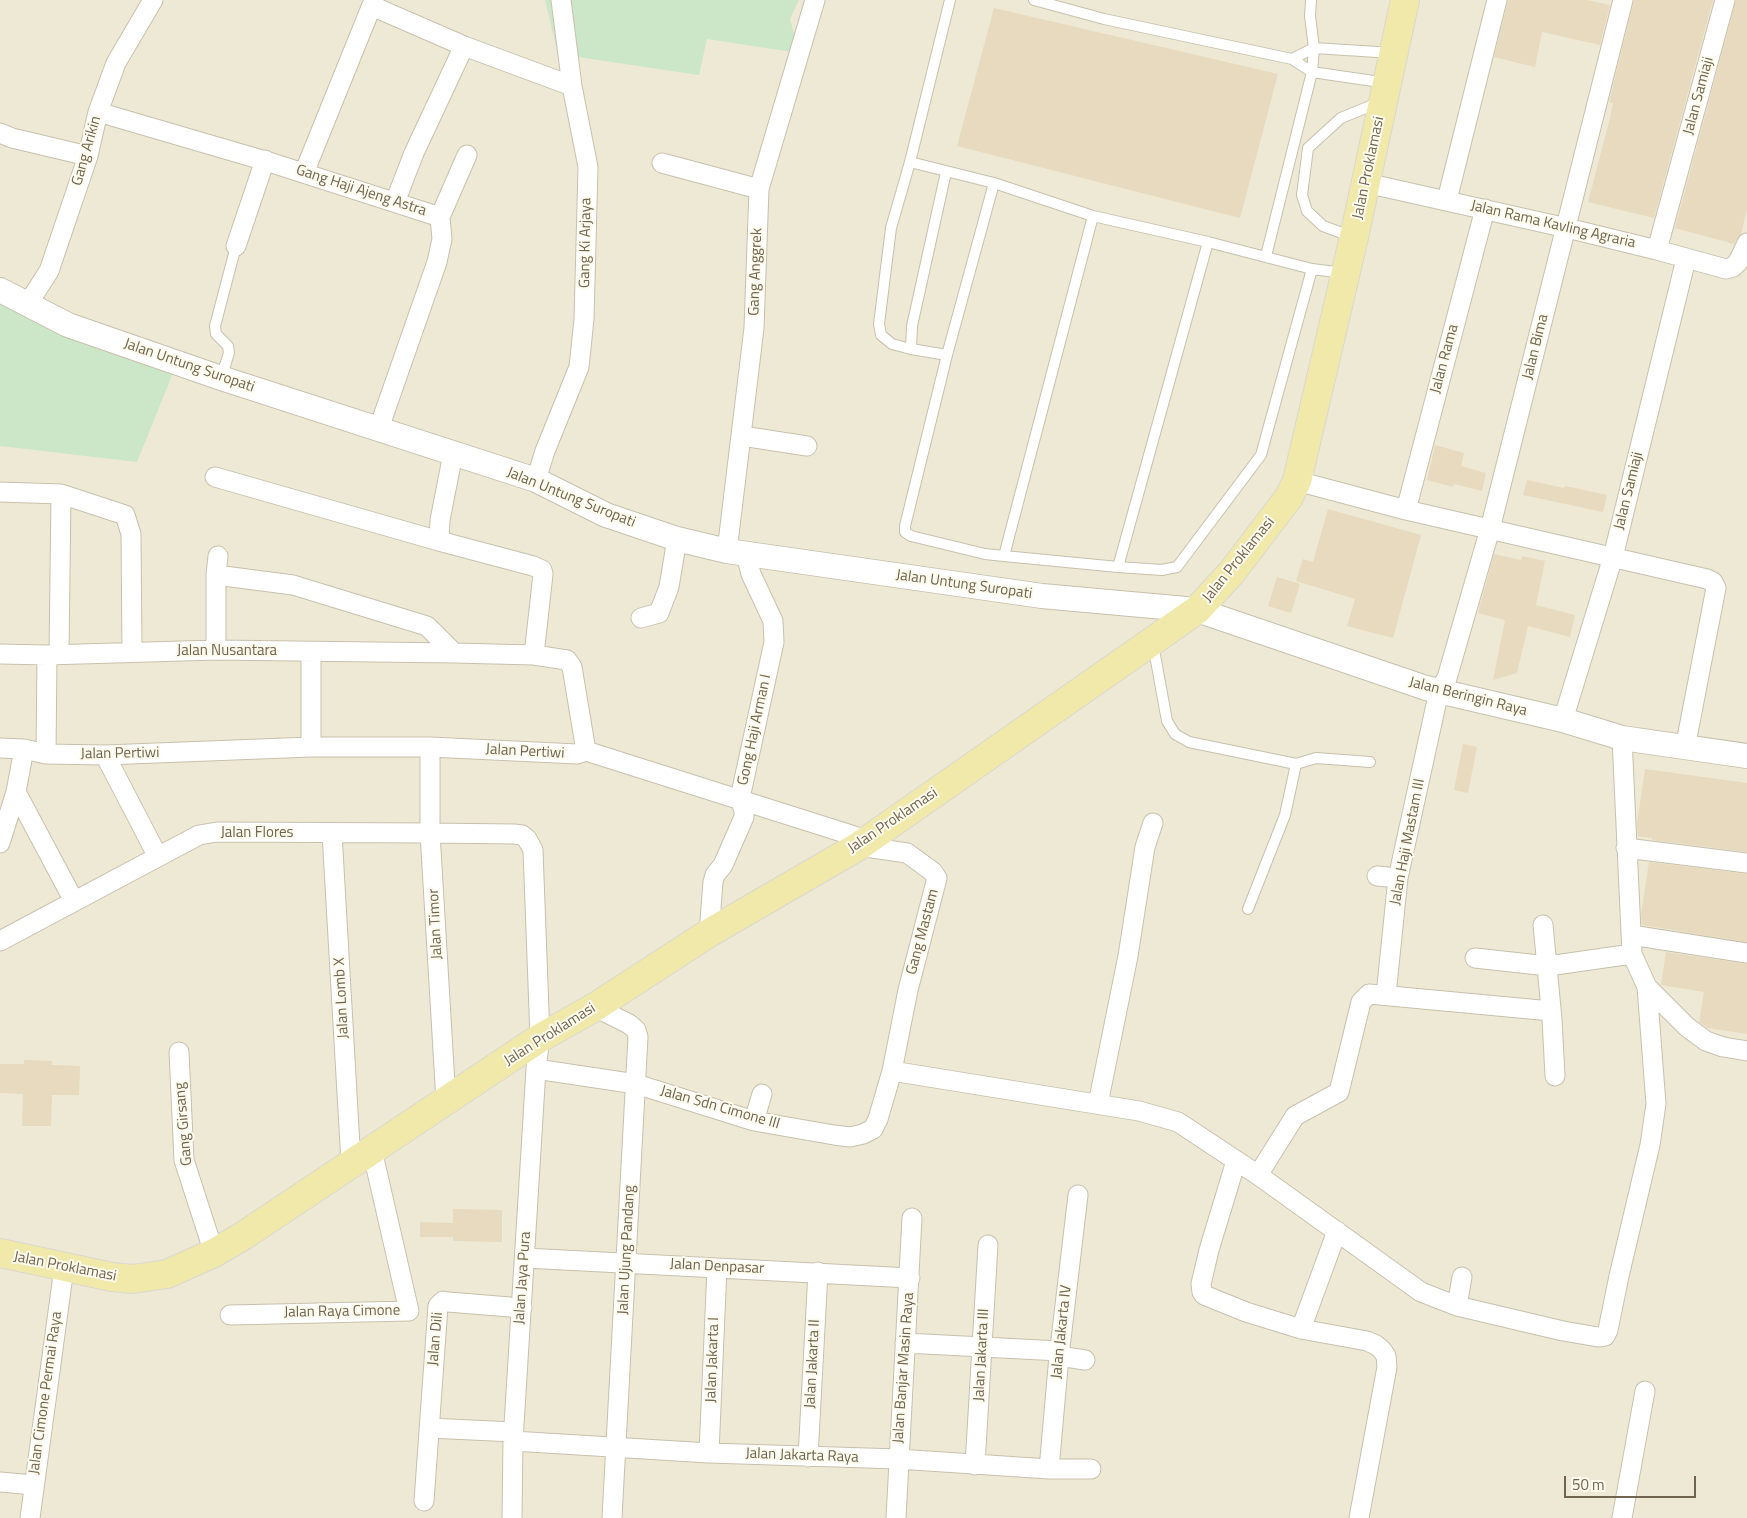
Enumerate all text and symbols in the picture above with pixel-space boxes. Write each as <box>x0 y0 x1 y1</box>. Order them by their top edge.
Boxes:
street label: Jalan Samiaji <box>1680 55 1718 137</box>
street label: Gang Arikin <box>68 114 106 188</box>
street label: Jalan Proklamasi <box>1349 115 1389 221</box>
street label: Gang Haji Ajeng Astra <box>294 161 428 221</box>
street label: Jalan Rama Kavling Agraria <box>1469 197 1637 253</box>
street label: Gang Ki Arjaya <box>576 198 596 288</box>
street label: Gang Anggrek <box>745 228 767 316</box>
street label: Jalan Bima <box>1519 312 1553 382</box>
street label: Jalan Rama <box>1427 322 1463 396</box>
street label: Jalan Untung Suropati <box>121 335 257 397</box>
street label: Jalan Samiaji <box>1611 450 1647 532</box>
street label: Jalan Untung Suropati <box>504 464 638 532</box>
street label: Jalan Proklamasi <box>1199 514 1279 606</box>
street label: Jalan Untung Suropati <box>895 567 1033 603</box>
street label: Jalan Nusantara <box>177 642 277 660</box>
street label: Gong Haji Arman I <box>734 673 776 787</box>
street label: Jalan Beringin Raya <box>1407 674 1529 720</box>
street label: Jalan Pertiwi <box>485 741 565 763</box>
street label: Jalan Pertiwi <box>80 744 160 764</box>
street label: Jalan Haji Mastam III <box>1387 777 1429 907</box>
street label: Jalan Proklamasi <box>845 784 941 858</box>
street label: Jalan Flores <box>220 824 294 842</box>
street label: Gang Mastam <box>903 887 943 977</box>
street label: Jalan Timor <box>425 888 447 960</box>
street label: Jalan Lomb X <box>331 957 353 1039</box>
street label: Jalan Proklamasi <box>501 1000 599 1070</box>
street label: Gang Girsang <box>171 1081 197 1167</box>
street label: Jalan Sdn Cimone III <box>658 1082 782 1134</box>
street label: Jalan Ujung Pandang <box>615 1185 639 1315</box>
street label: Jalan Jaya Pura <box>511 1231 535 1325</box>
street label: Jalan Proklamasi <box>12 1248 118 1286</box>
street label: Jalan Denpasar <box>669 1256 765 1278</box>
street label: Jalan Jakarta IV <box>1048 1284 1076 1380</box>
street label: Jalan Banjar Masin Raya <box>890 1292 918 1444</box>
street label: Jalan Raya Cimone <box>284 1302 400 1322</box>
street label: Jalan Jakarta III <box>971 1308 993 1402</box>
street label: Jalan Cimone Permai Raya <box>26 1310 66 1476</box>
street label: Jalan Dili <box>425 1311 447 1367</box>
street label: Jalan Jakarta I <box>703 1317 723 1403</box>
street label: Jalan Jakarta II <box>802 1319 824 1409</box>
street label: Jalan Jakarta Raya <box>745 1445 859 1467</box>
scale bar <box>1567 1466 1700 1498</box>
text: 50 m <box>1572 1473 1605 1496</box>

